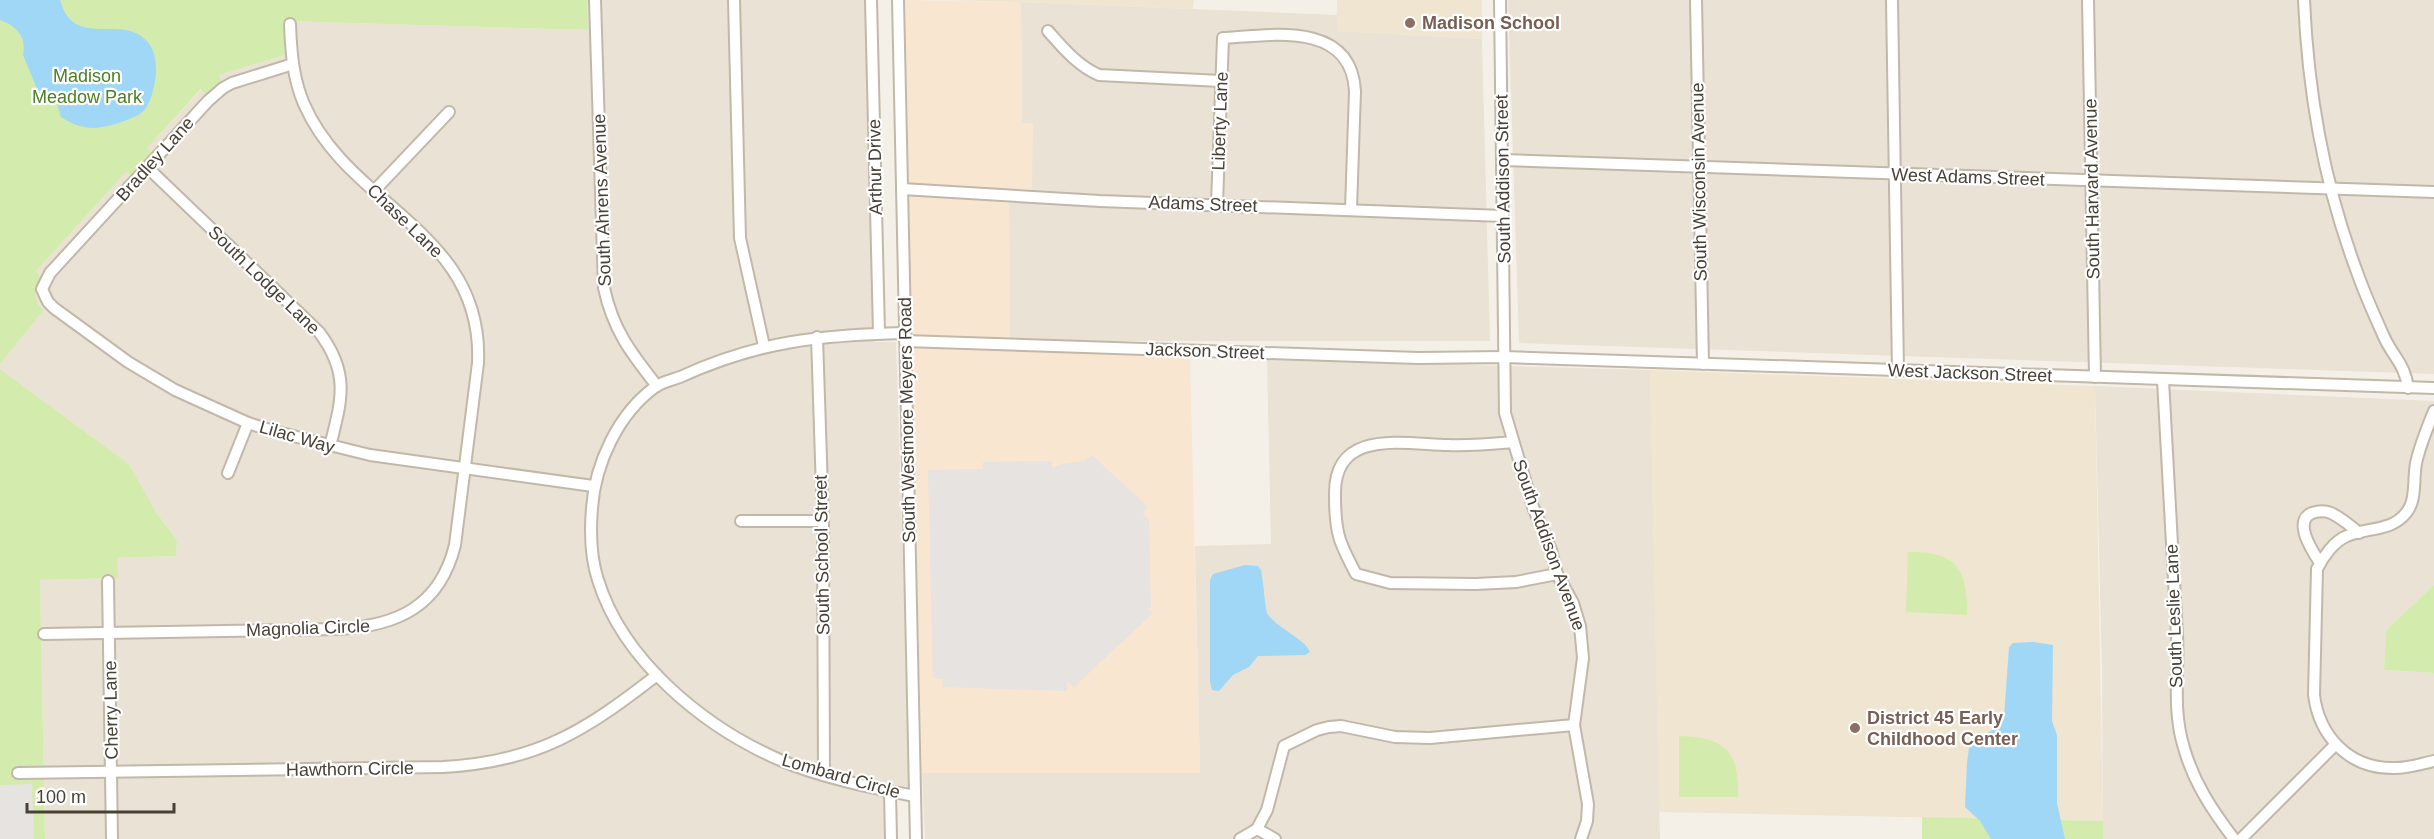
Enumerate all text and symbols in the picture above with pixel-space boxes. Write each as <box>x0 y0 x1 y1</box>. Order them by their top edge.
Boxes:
place label: Madison School <box>1422 13 1560 33</box>
marker: Madison School <box>1403 16 1417 30</box>
park label: Madison Meadow Park <box>32 66 143 107</box>
street label: Liberty Lane <box>1208 71 1232 171</box>
street label: South Wisconsin Avenue <box>1687 82 1711 282</box>
street label: South Addison Street <box>1492 94 1514 264</box>
street label: South Harvard Avenue <box>2080 98 2104 280</box>
street label: Bradley Lane <box>112 113 198 205</box>
street label: South Ahrens Avenue <box>589 113 615 287</box>
street label: Arthur Drive <box>864 119 886 215</box>
street label: West Adams Street <box>1891 164 2045 190</box>
street label: Chase Lane <box>363 180 447 262</box>
street label: Adams Street <box>1148 192 1258 216</box>
street label: South Lodge Lane <box>204 222 324 338</box>
street label: South Westmore Meyers Road <box>895 297 919 543</box>
street label: Jackson Street <box>1145 339 1265 363</box>
street label: West Jackson Street <box>1887 360 2053 386</box>
street label: Lilac Way <box>257 417 337 457</box>
street label: South Addison Avenue <box>1509 457 1589 633</box>
street label: South School Street <box>811 475 833 635</box>
street label: South Leslie Lane <box>2161 544 2187 688</box>
street label: Magnolia Circle <box>246 616 370 640</box>
street label: Cherry Lane <box>100 660 122 760</box>
place label: District 45 Early Childhood Center <box>1867 708 2018 749</box>
marker: District 45 Early Childhood Center <box>1848 721 1862 735</box>
street label: Lombard Circle <box>780 750 902 802</box>
street label: Hawthorn Circle <box>286 758 414 780</box>
scale bar <box>27 776 174 814</box>
text: 100 m <box>36 787 86 807</box>

